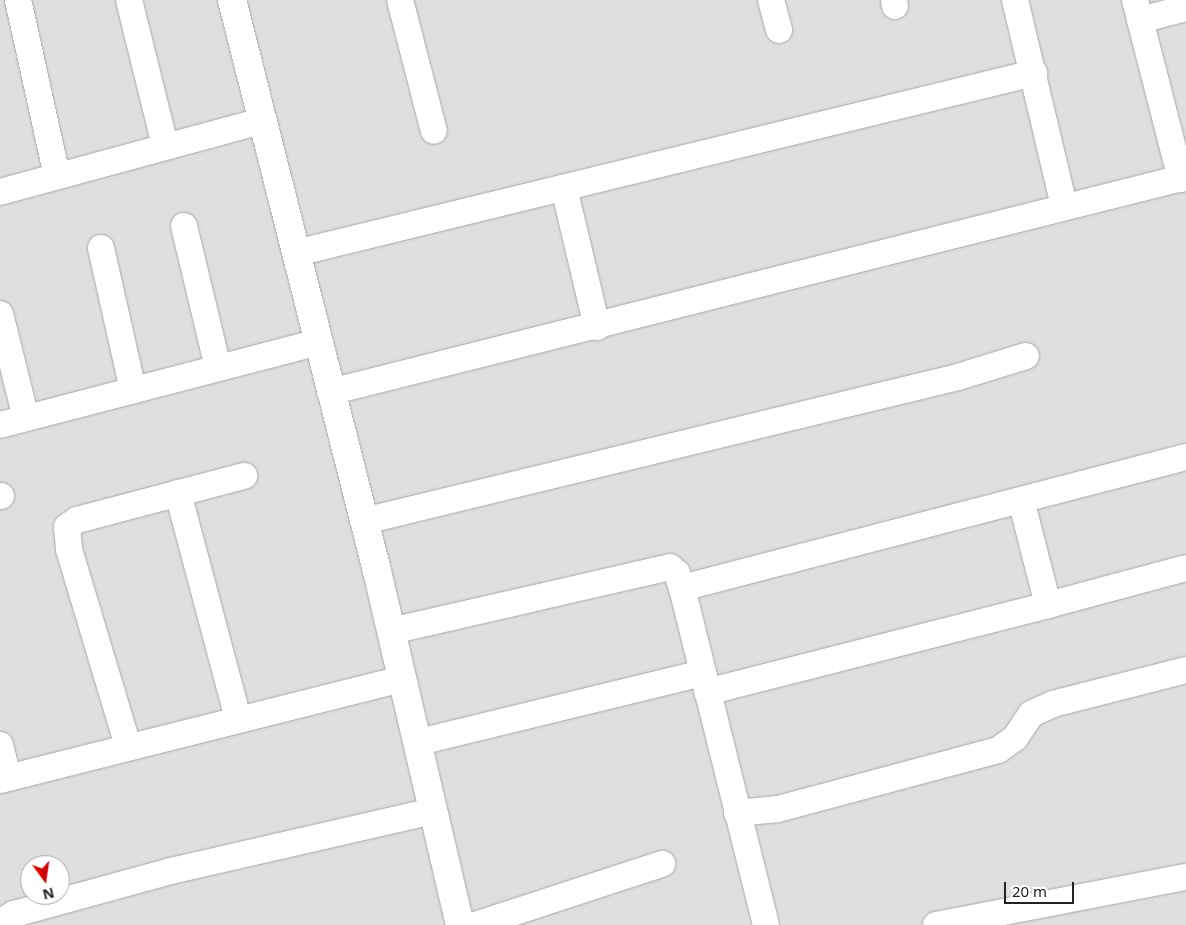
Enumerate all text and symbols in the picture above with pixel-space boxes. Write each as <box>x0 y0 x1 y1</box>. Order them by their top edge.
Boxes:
north arrow <box>20 855 70 905</box>
scale bar <box>1006 872 1076 904</box>
text: 20 m <box>1012 881 1047 901</box>
text: N <box>41 883 56 905</box>

